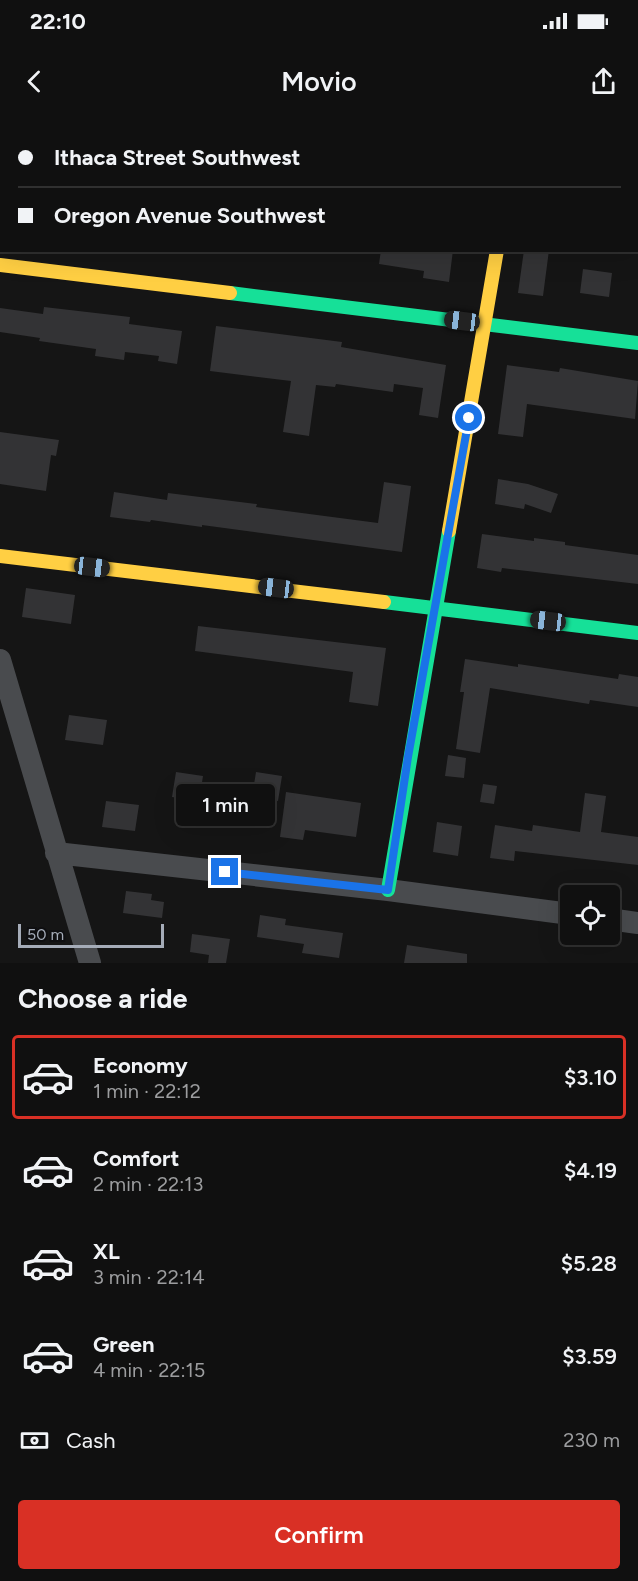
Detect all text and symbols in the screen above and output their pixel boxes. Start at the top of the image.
text: 22:10 [30,8,86,35]
icon: back [18,65,51,98]
text: Movio [281,65,357,98]
icon: share [587,65,620,98]
text: Ithaca Street Southwest [54,144,300,171]
text: Oregon Avenue Southwest [54,202,326,229]
car [443,310,481,332]
route start [455,404,482,431]
car [73,556,111,578]
car [257,577,295,599]
car [529,610,567,632]
callout: 1 min [176,785,274,827]
text: 1 min [202,793,249,817]
route end [211,858,238,885]
map controls [560,885,620,945]
button: locate [560,885,620,945]
scale bar [18,921,164,948]
text: 50 m [27,925,64,944]
text: Choose a ride [18,982,187,1015]
icon: car [21,1050,75,1104]
text: Economy [93,1052,188,1079]
text: $3.10 [564,1064,617,1091]
text: 1 min · 22:12 [93,1079,201,1103]
icon: car [21,1143,75,1197]
text: Comfort [93,1145,179,1172]
text: $4.19 [564,1157,617,1184]
text: 2 min · 22:13 [93,1172,203,1196]
icon: car [21,1236,75,1290]
text: XL [93,1238,120,1265]
text: $5.28 [561,1250,617,1277]
text: 3 min · 22:14 [93,1265,205,1289]
icon: car [21,1329,75,1383]
text: Green [93,1331,155,1358]
text: $3.59 [562,1343,617,1370]
text: 4 min · 22:15 [93,1358,205,1382]
icon: cash [18,1424,51,1457]
text: Cash [66,1427,116,1454]
text: 230 m [563,1428,620,1452]
button: Confirm [18,1500,620,1569]

